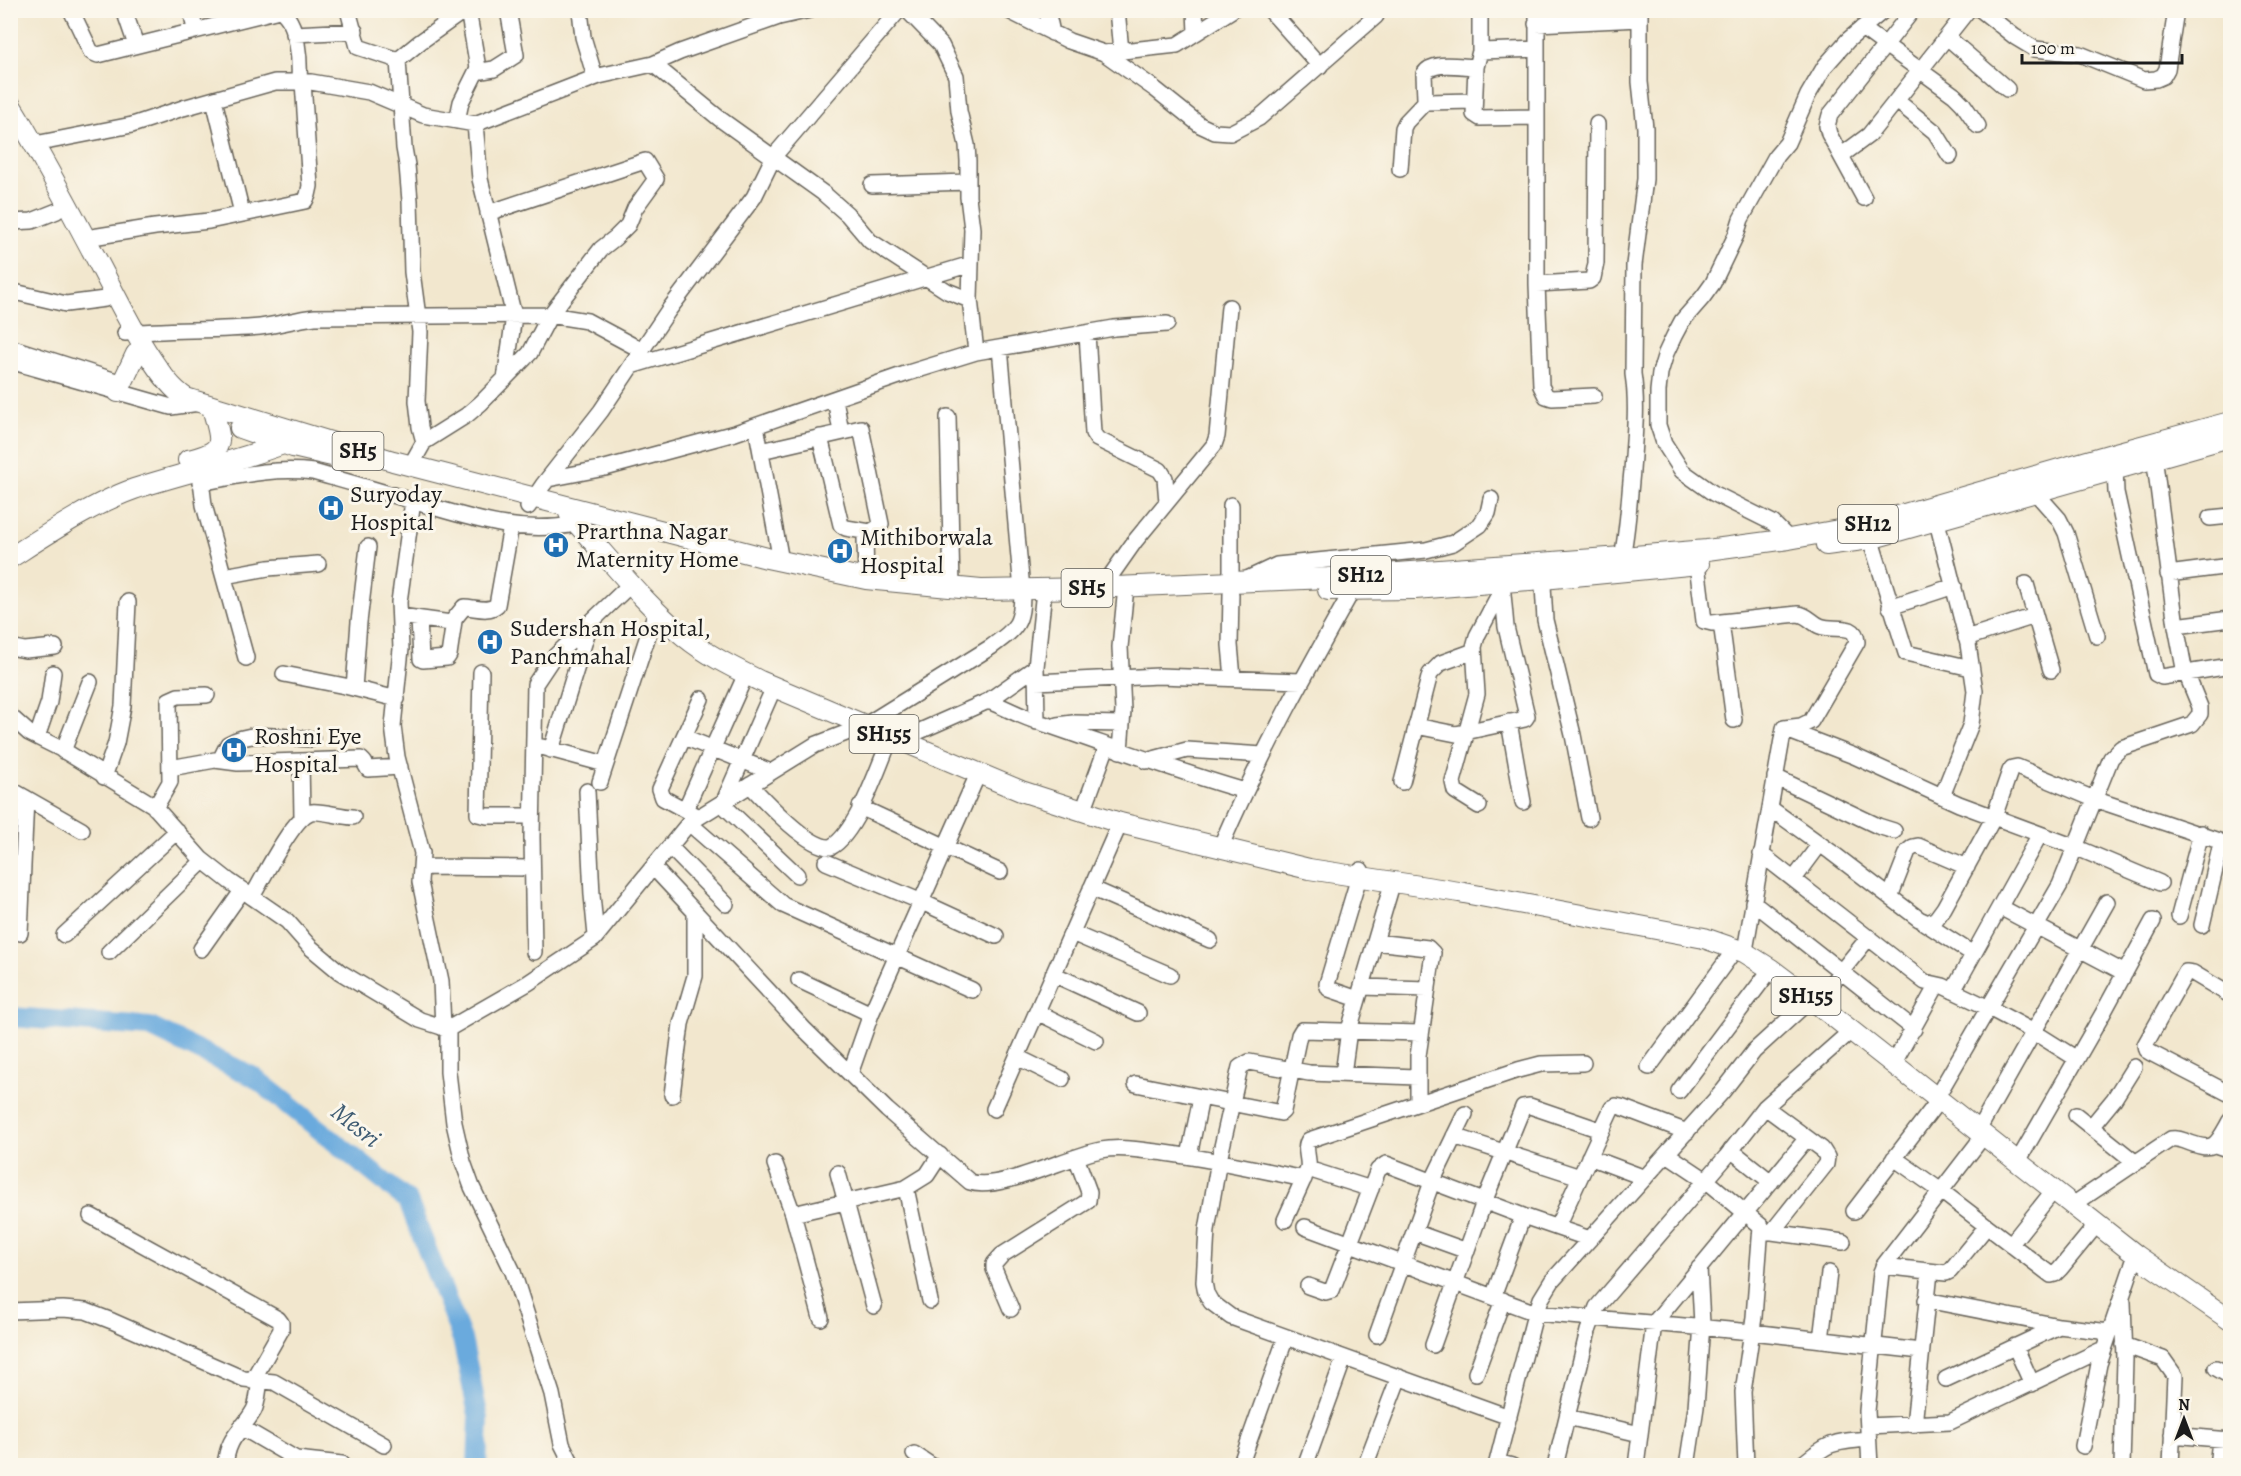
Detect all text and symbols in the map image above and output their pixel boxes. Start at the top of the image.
scale bar [2022,27,2182,65]
text: 100 m [2031,36,2075,60]
road number: SH5 [332,432,384,470]
place label: Suryoday Hospital [350,478,442,538]
hospital icon: Suryoday Hospital [316,493,346,523]
road number: SH12 [1838,505,1898,543]
place label: Prarthna Nagar Maternity Home [576,515,739,575]
place label: Mithiborwala Hospital [860,521,994,581]
hospital icon: Prarthna Nagar Maternity Home [541,530,571,560]
hospital icon: Mithiborwala Hospital [825,536,855,566]
road number: SH12 [1331,556,1391,594]
road number: SH5 [1062,569,1112,607]
place label: Sudershan Hospital, Panchmahal [510,612,711,672]
hospital icon: Sudershan Hospital, Panchmahal [475,627,505,657]
road number: SH155 [850,715,918,753]
place label: Roshni Eye Hospital [254,720,362,780]
hospital icon: Roshni Eye Hospital [219,735,249,765]
road number: SH155 [1772,977,1840,1015]
water label: Mesri [324,1094,388,1156]
north arrow [2154,1389,2214,1449]
text: N [2178,1394,2190,1416]

